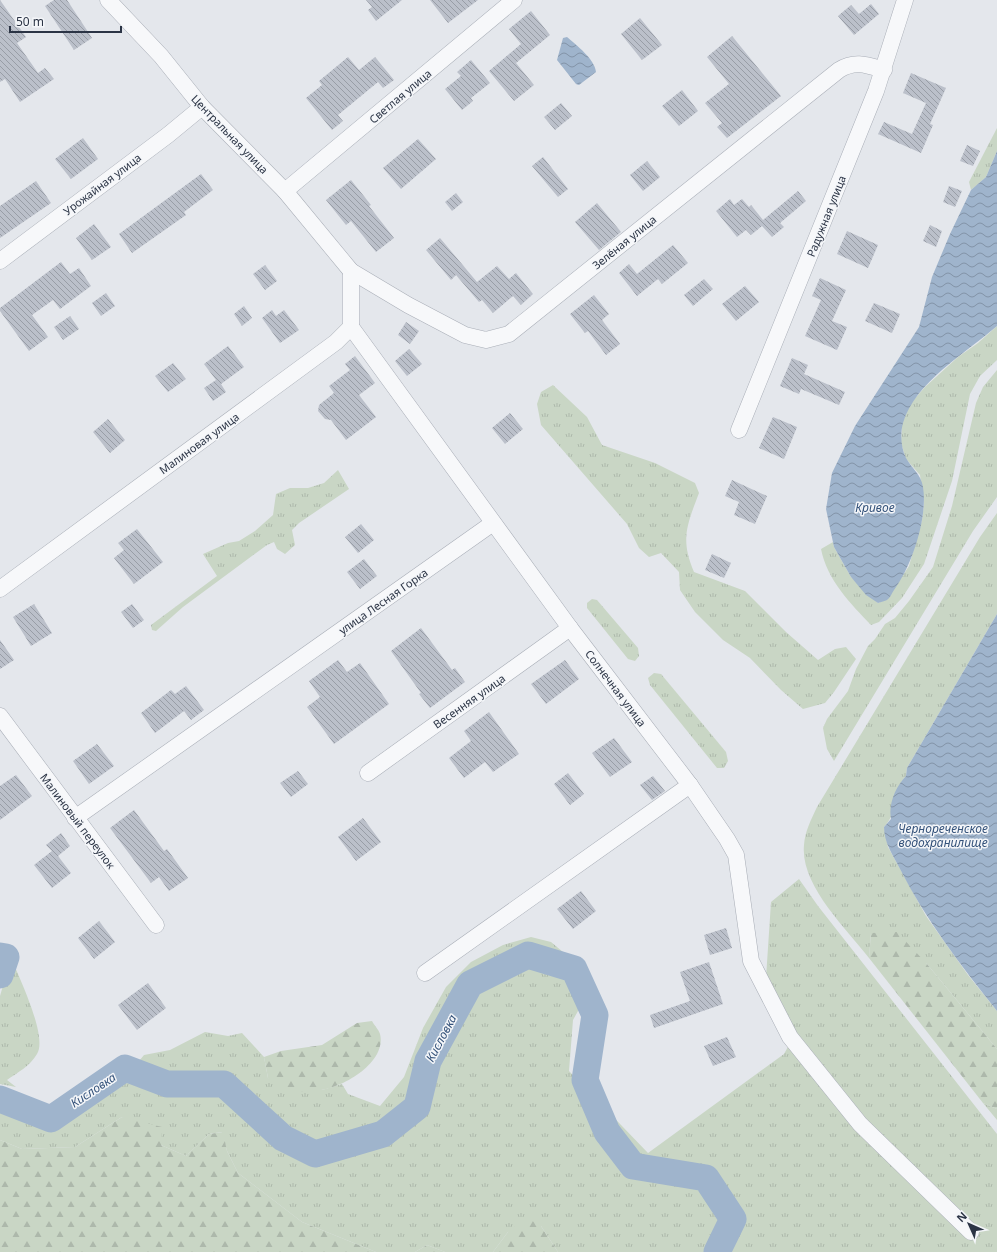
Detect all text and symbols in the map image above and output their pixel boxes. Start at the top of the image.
scale bar [10,8,121,34]
text: 50 m [16,13,44,30]
street label: Светлая улица [366,66,434,126]
street label: Центральная улица [188,91,272,177]
street label: Урожайная улица [60,150,144,218]
street label: Радужная улица [803,173,849,259]
street label: Зелёная улица [589,212,659,272]
street label: Малиновая улица [156,409,242,477]
water label: Кривое [855,499,895,516]
street label: улица Лесная Горка [336,565,430,637]
street label: Солнечная улица [582,647,650,729]
street label: Весенняя улица [430,671,508,731]
street label: Малиновый переулок [37,770,119,872]
water label: Чернореченское водохранилище [898,820,988,851]
water label: Кисловка [421,1011,461,1065]
water label: Кисловка [67,1068,119,1111]
north arrow [949,1204,989,1244]
text: N [953,1208,970,1225]

